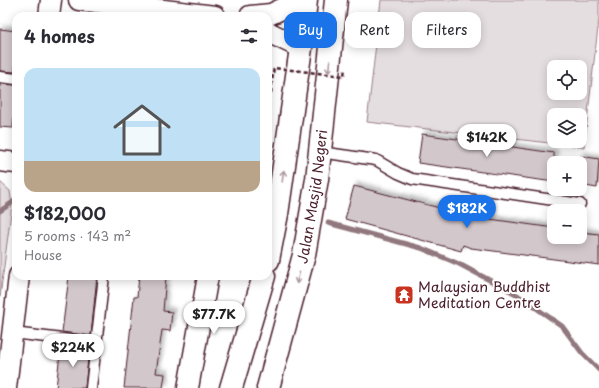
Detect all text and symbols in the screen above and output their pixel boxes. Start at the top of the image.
chip: Buy [284,12,337,48]
chip: Rent [345,12,404,48]
chip: Filters [412,12,481,48]
text: 4 homes [24,23,95,49]
icon: filters [238,25,260,47]
one-way arrow [325,60,333,73]
map controls [547,60,587,244]
button: locate [547,60,587,100]
icon: home [106,94,178,166]
button: layers [547,108,587,148]
pin: $142K [459,124,515,158]
text: $142K [466,127,508,146]
street label: Jalan Masjid Negeri [291,128,332,266]
button: + [547,156,587,196]
one-way arrow [279,170,287,183]
pin: $182K [439,195,495,229]
text: $182K [447,198,487,217]
text: $182,000 [24,200,106,226]
button: − [547,204,587,244]
text: 5 rooms · 143 m² [24,226,131,245]
text: House [24,245,62,264]
one-way arrow [294,271,301,284]
place label: Malaysian Buddhist Meditation Centre [418,276,551,313]
temple icon: Malaysian Buddhist Meditation Centre [393,284,415,306]
pin: $77.7K [181,301,247,335]
text: $77.7K [192,304,236,323]
pin: $224K [45,334,101,368]
text: $224K [51,337,95,356]

